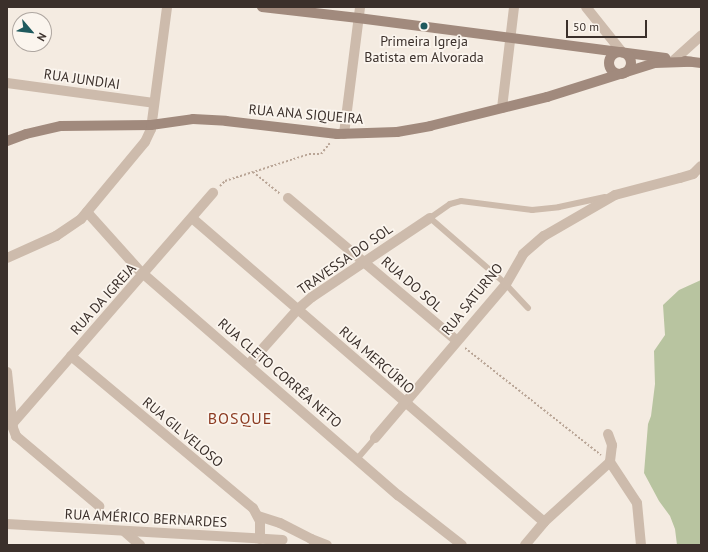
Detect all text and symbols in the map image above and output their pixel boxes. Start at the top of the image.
north arrow [12,12,52,52]
scale bar [568,12,649,38]
text: 50 m [573,19,599,34]
marker: Primeira Igreja Batista em Alvorada [419,21,429,31]
text: N [34,31,50,44]
place label: Primeira Igreja Batista em Alvorada [364,33,484,66]
street label: RUA JUNDIAI [42,65,122,93]
street label: RUA ANA SIQUEIRA [247,101,365,127]
street label: TRAVESSA DO SOL [294,220,396,298]
street label: RUA DO SOL [378,253,446,315]
street label: RUA SATURNO [438,259,506,339]
street label: RUA DA IGREJA [66,260,140,338]
street label: RUA CLETO CORRÊA NETO [214,314,346,432]
street label: RUA MERCÚRIO [336,323,418,397]
street label: RUA GIL VELOSO [139,393,227,471]
district label: BOSQUE [208,408,272,428]
street label: RUA AMÉRICO BERNARDES [64,505,228,531]

